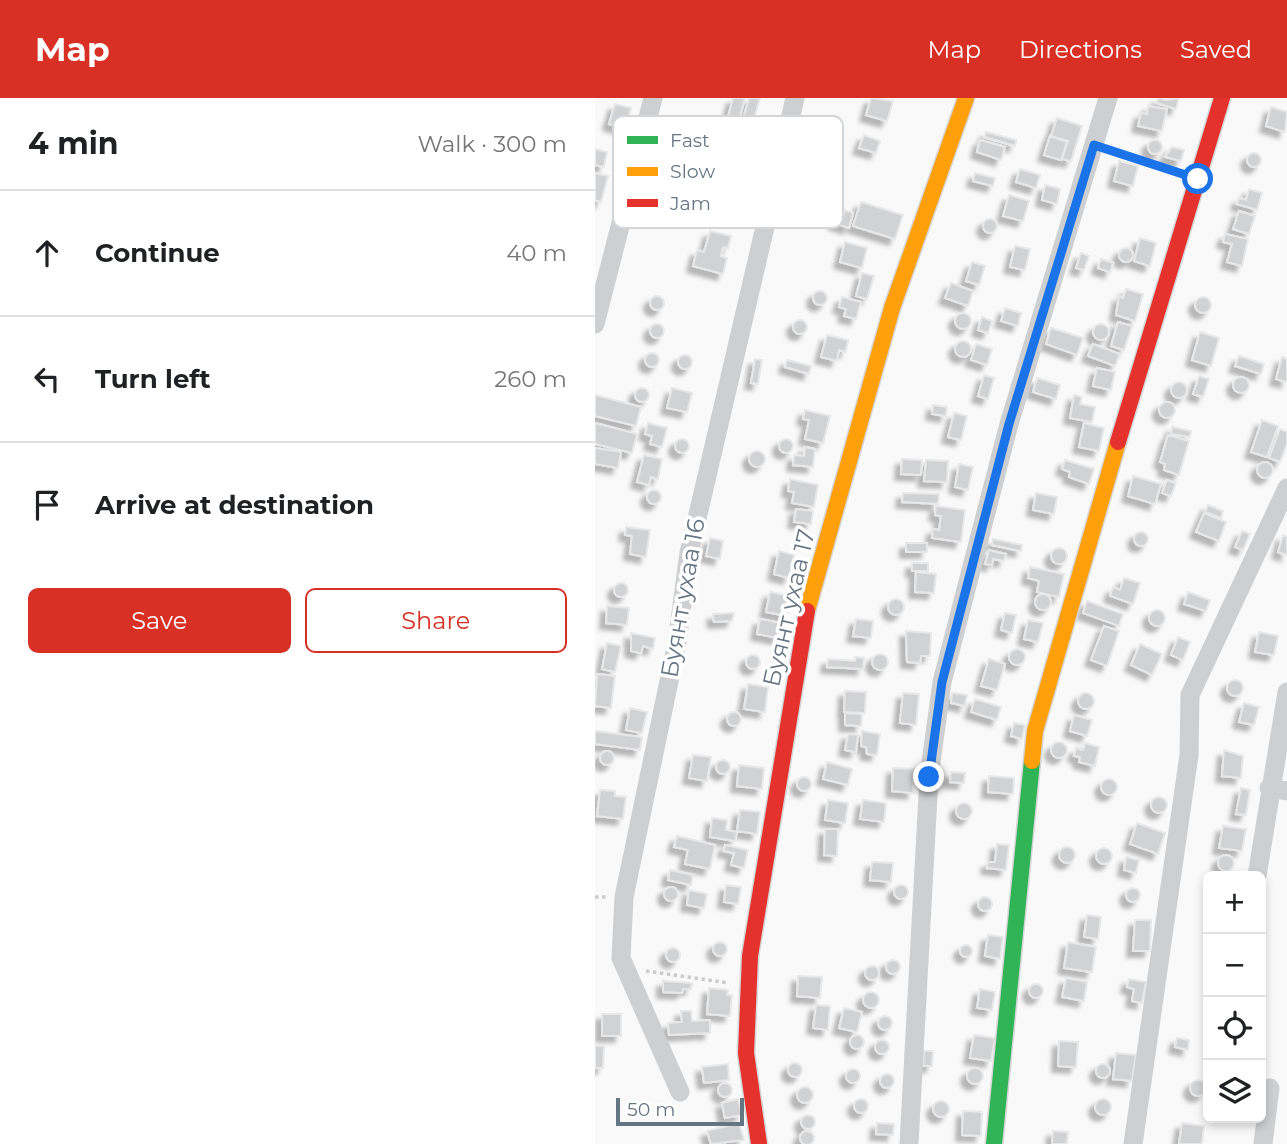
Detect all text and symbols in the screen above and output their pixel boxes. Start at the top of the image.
text: Map [35,29,110,69]
text: Map [928,35,981,64]
text: Directions [1019,35,1142,64]
text: Saved [1180,35,1252,64]
legend [613,116,843,228]
text: 4 min [28,125,118,162]
text: Fast [670,129,710,152]
text: Walk · 300 m [417,130,567,158]
text: Slow [670,160,715,183]
route start [1182,163,1213,194]
text: Jam [669,192,711,215]
icon: ahead [28,234,66,272]
text: Continue [95,237,220,269]
text: 40 m [506,239,567,267]
icon: left [28,360,66,398]
text: Turn left [95,363,211,395]
text: 260 m [494,365,567,393]
icon: arrive [28,486,66,524]
text: Arrive at destination [95,489,374,521]
street label: Буянт ухаа 16 [654,516,711,680]
street label: Буянт ухаа 17 [756,526,821,689]
button: Save [28,588,291,653]
button: Share [305,588,567,653]
route end [913,761,944,792]
map controls [1203,871,1266,1123]
button: + [1203,871,1266,934]
button: − [1203,934,1266,997]
button: locate [1203,997,1266,1060]
button: layers [1203,1060,1266,1123]
scale bar [616,1095,744,1127]
text: 50 m [627,1098,675,1121]

